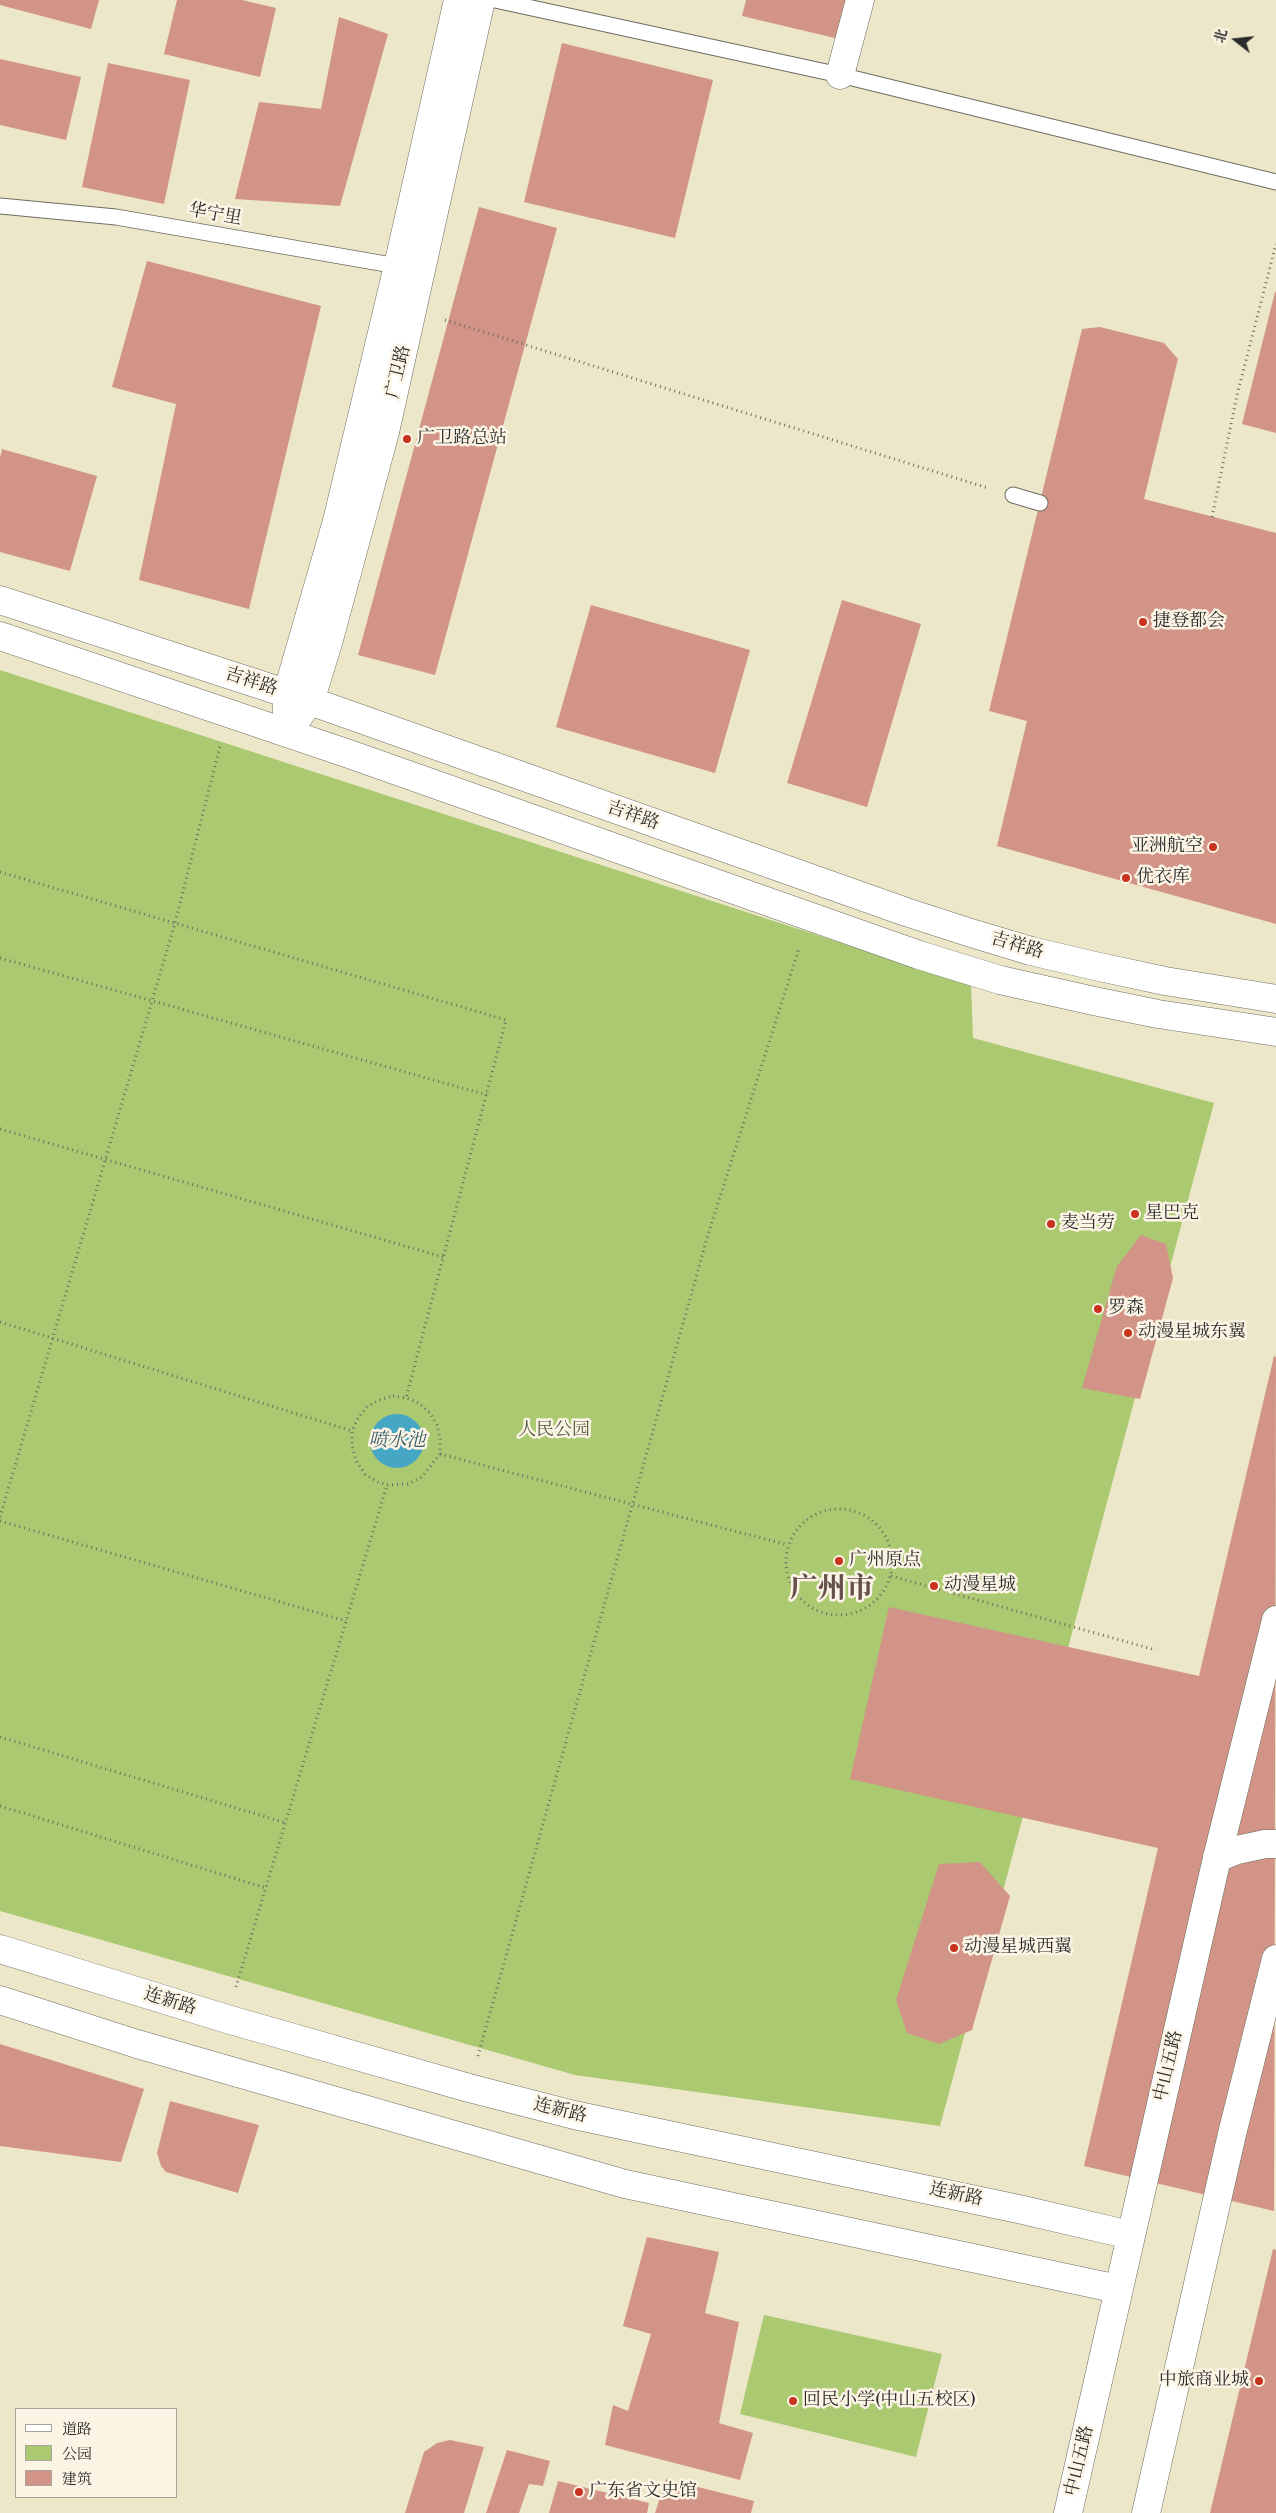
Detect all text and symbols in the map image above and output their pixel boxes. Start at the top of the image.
north arrow [1211,15,1261,65]
text: 北 [1211,27,1232,45]
street label: 华宁里 [187,200,243,230]
street label: 广卫路 [382,343,416,401]
place label: 广卫路总站 [417,428,507,450]
marker: 广卫路总站 [401,433,413,445]
place label: 捷登都会 [1153,611,1225,633]
marker: 捷登都会 [1137,616,1149,628]
street label: 吉祥路 [222,663,280,701]
street label: 吉祥路 [604,797,662,835]
place label: 亚洲航空 [1131,836,1203,858]
marker: 亚洲航空 [1207,841,1219,853]
place label: 优衣库 [1136,867,1190,889]
marker: 优衣库 [1120,872,1132,884]
street label: 吉祥路 [988,928,1046,964]
place label: 星巴克 [1145,1203,1199,1225]
marker: 星巴克 [1129,1208,1141,1220]
place label: 麦当劳 [1061,1213,1115,1235]
marker: 麦当劳 [1045,1218,1057,1230]
place label: 罗森 [1108,1298,1144,1320]
marker: 罗森 [1092,1303,1104,1315]
place label: 动漫星城东翼 [1138,1322,1246,1344]
marker: 动漫星城东翼 [1122,1327,1134,1339]
park label: 人民公园 [518,1420,590,1442]
water label: 喷水池 [369,1430,425,1452]
place label: 广州原点 [849,1550,921,1572]
marker: 广州原点 [833,1555,845,1567]
district label: 广州市 [790,1573,874,1607]
place label: 动漫星城 [944,1575,1016,1597]
marker: 动漫星城 [928,1580,940,1592]
place label: 动漫星城西翼 [964,1937,1072,1959]
marker: 动漫星城西翼 [948,1942,960,1954]
street label: 连新路 [141,1984,199,2020]
street label: 中山五路 [1150,2028,1188,2104]
street label: 连新路 [531,2094,589,2128]
street label: 连新路 [927,2179,985,2211]
place label: 中旅商业城 [1159,2370,1249,2392]
marker: 中旅商业城 [1253,2375,1265,2387]
place label: 回民小学(中山五校区) [803,2390,976,2412]
marker: 回民小学(中山五校区) [787,2395,799,2407]
legend [15,2408,178,2498]
text: 道路 [62,2420,92,2439]
street label: 中山五路 [1061,2423,1099,2499]
text: 公园 [62,2445,92,2464]
text: 建筑 [62,2470,92,2489]
place label: 广东省文史馆 [589,2481,697,2503]
marker: 广东省文史馆 [573,2486,585,2498]

